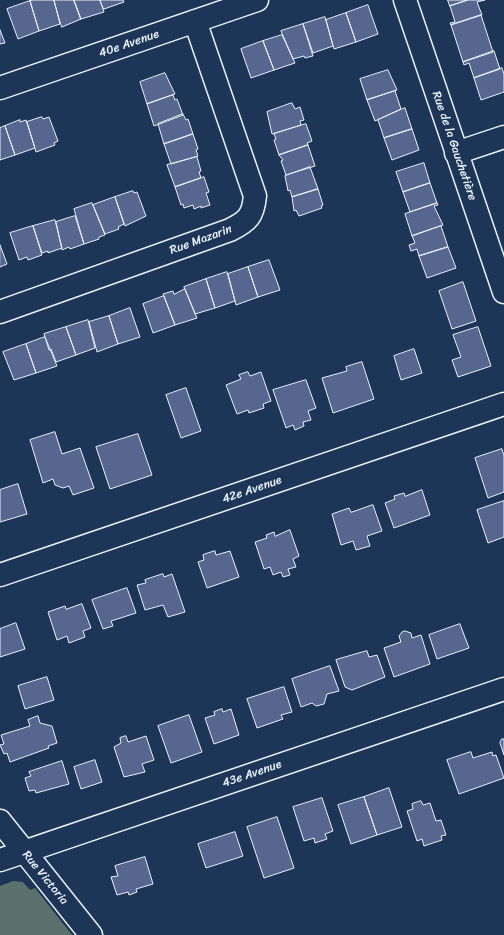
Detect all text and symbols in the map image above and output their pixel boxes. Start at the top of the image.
street label: 40e Avenue [97,27,161,61]
street label: Rue de la Gauchetière [429,89,479,203]
street label: Rue Mazarin [168,222,234,258]
street label: 42e Avenue [220,473,284,507]
street label: 43e Avenue [220,757,284,791]
street label: Rue Victoria [19,848,71,908]

